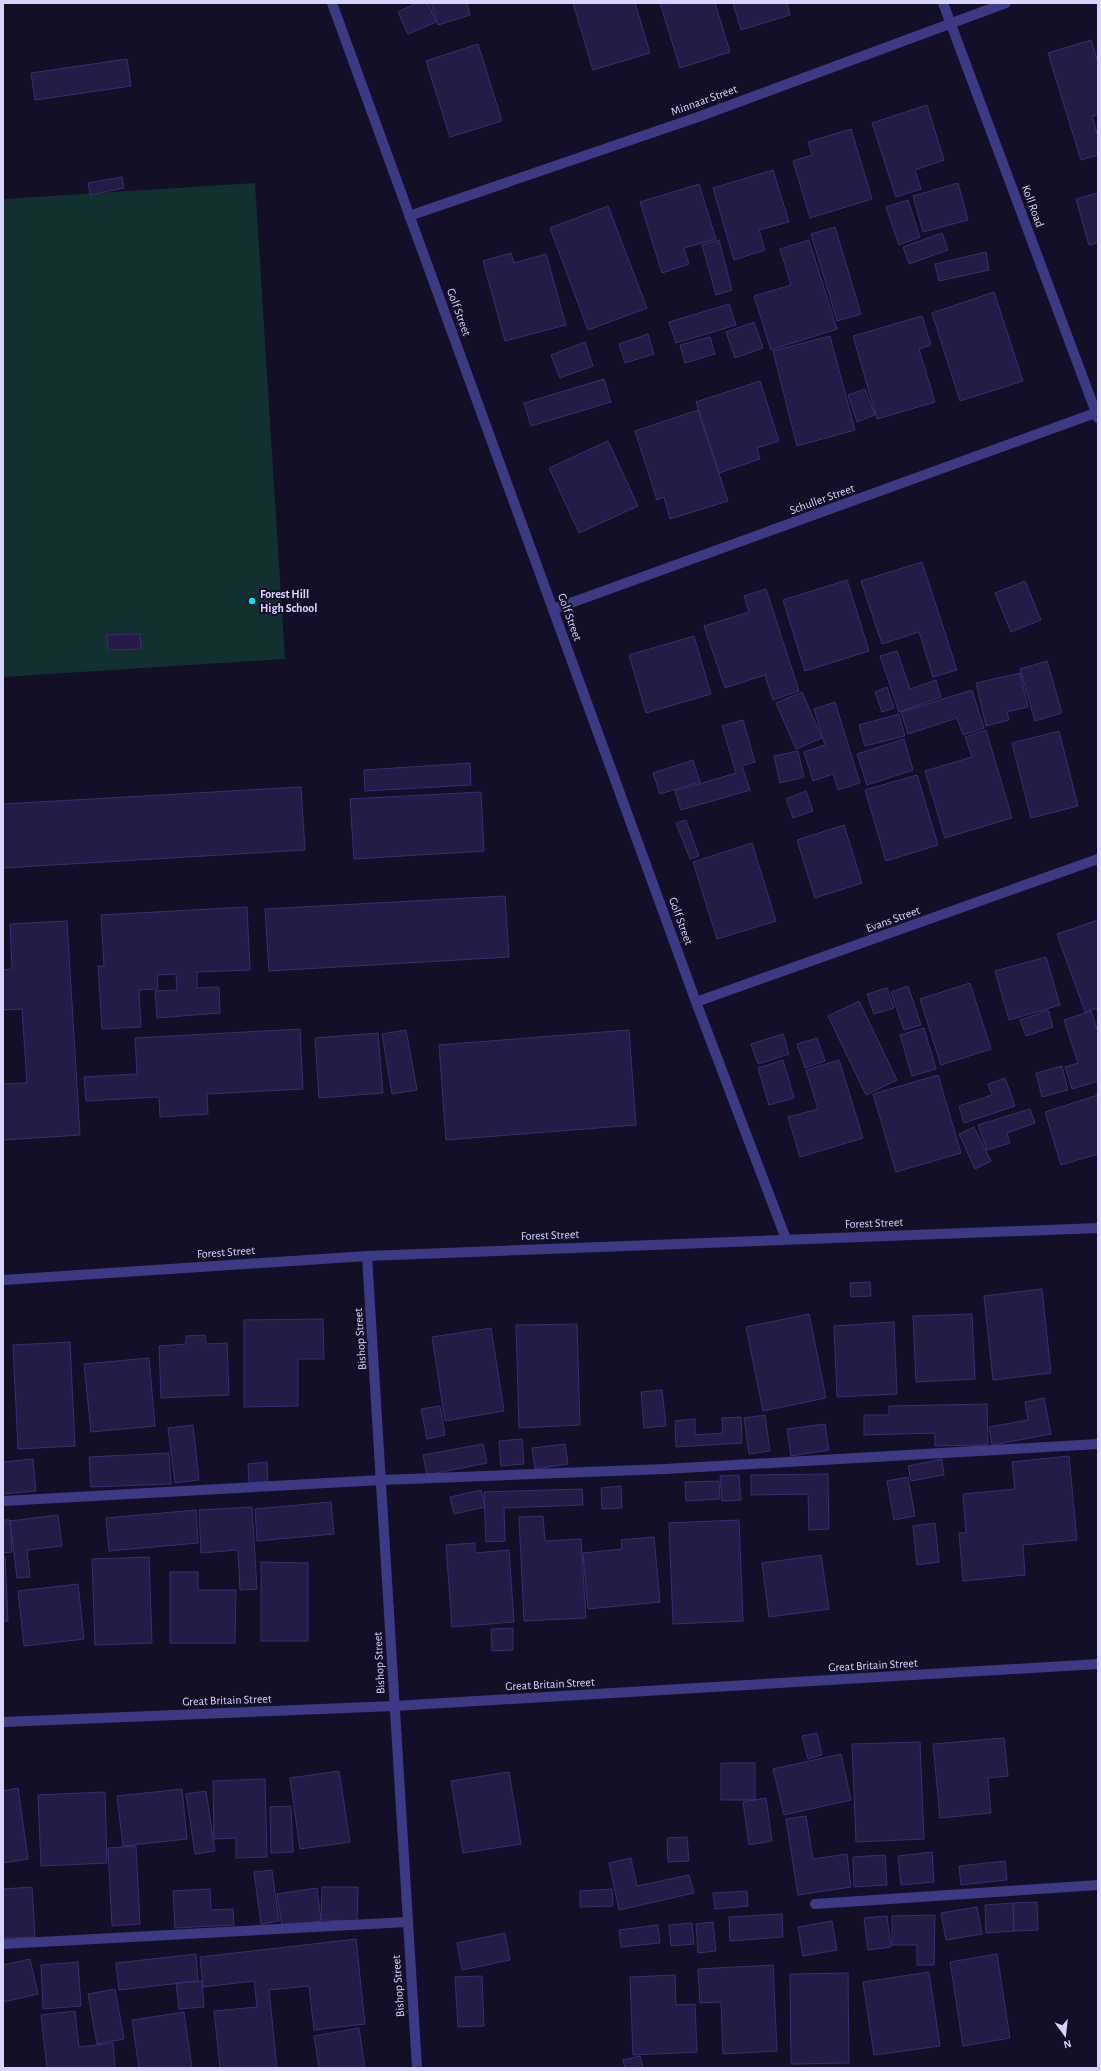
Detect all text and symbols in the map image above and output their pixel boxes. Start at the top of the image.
street label: Minnaar Street [669,82,739,118]
street label: Koll Road [1020,183,1046,229]
street label: Golf Street [445,287,473,338]
street label: Schuller Street [788,482,856,516]
place label: Forest Hill High School [260,588,317,614]
street label: Golf Street [556,592,584,643]
marker: Forest Hill High School [247,596,257,606]
street label: Golf Street [667,896,695,947]
street label: Evans Street [864,904,922,934]
street label: Forest Street [845,1216,904,1230]
street label: Forest Street [521,1228,580,1242]
street label: Forest Street [196,1244,256,1260]
street label: Bishop Street [352,1307,368,1370]
street label: Bishop Street [371,1631,387,1694]
street label: Great Britain Street [828,1657,918,1673]
street label: Great Britain Street [505,1676,595,1692]
street label: Great Britain Street [182,1692,272,1708]
street label: Bishop Street [390,1954,406,2017]
north arrow [1045,2015,1085,2055]
text: N [1062,2038,1073,2050]

